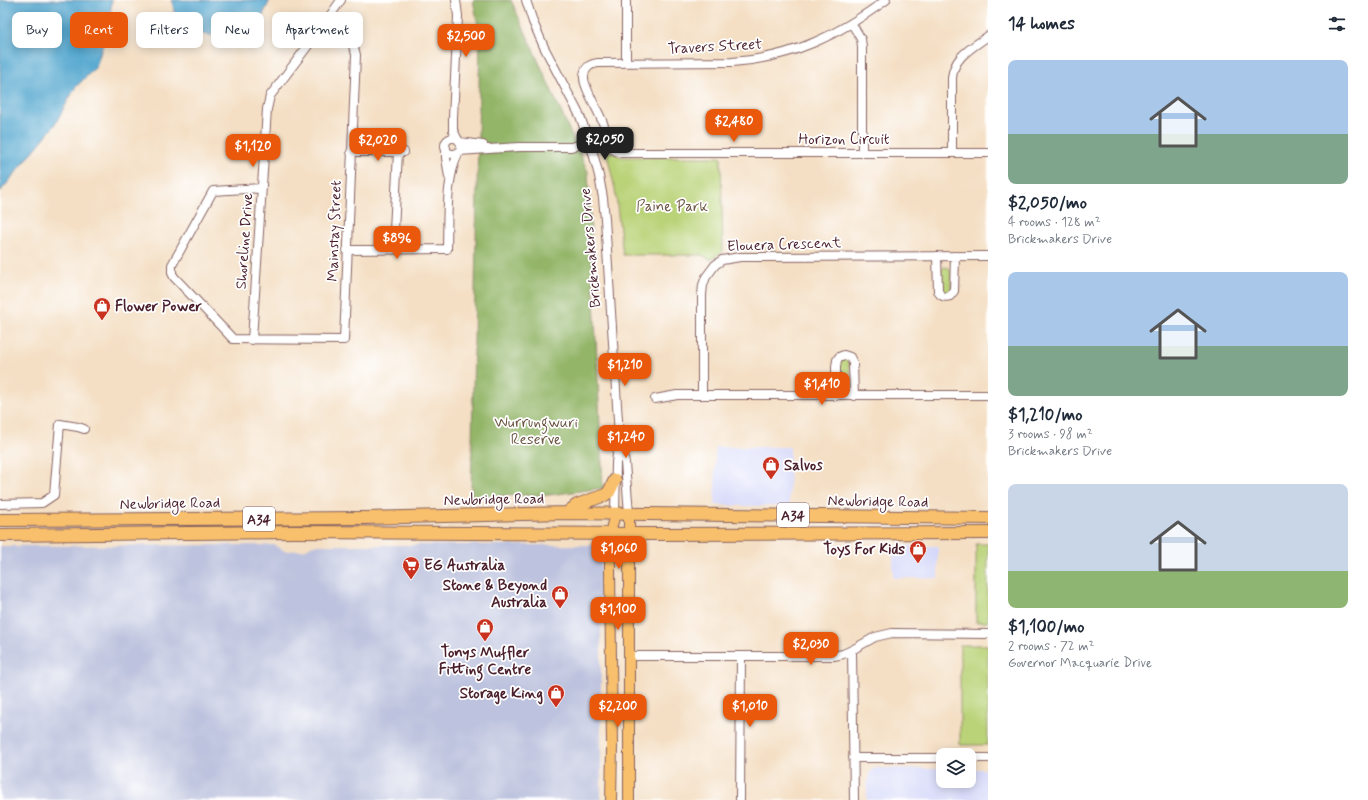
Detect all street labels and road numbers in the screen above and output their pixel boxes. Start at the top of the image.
street label: Travers Street [667,35,763,59]
street label: Horizon Circuit [799,130,890,150]
street label: Mainstay Street [323,180,347,282]
street label: Brickmakers Drive [576,187,606,309]
street label: Shoreline Drive [232,192,258,290]
street label: Elouera Crescent [727,233,842,257]
street label: Newbridge Road [444,489,545,512]
street label: Newbridge Road [827,491,928,514]
street label: Newbridge Road [120,493,221,516]
road number: A34 [777,503,809,527]
road number: A34 [243,507,275,531]

